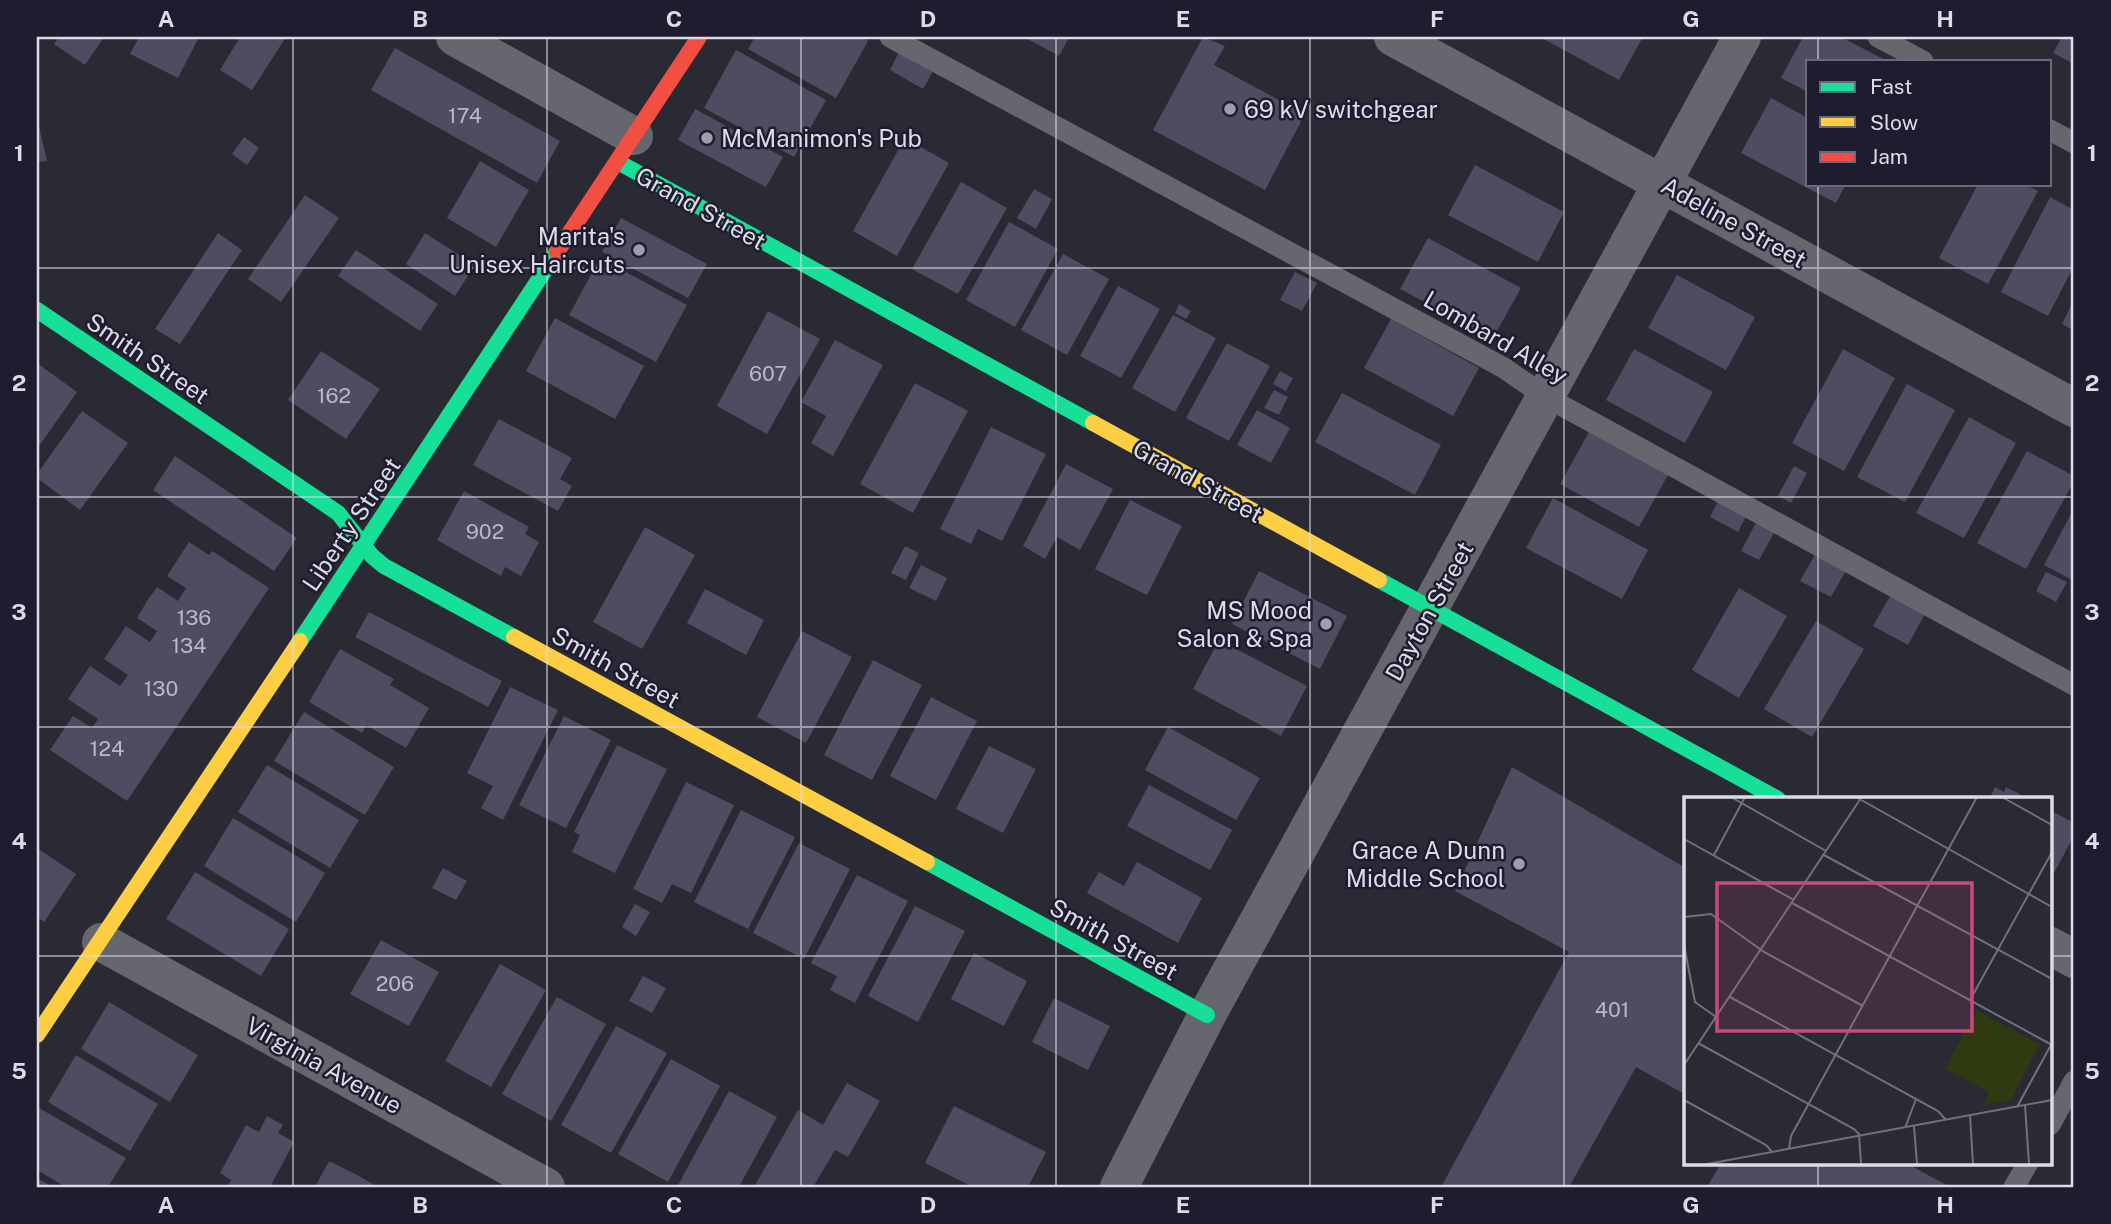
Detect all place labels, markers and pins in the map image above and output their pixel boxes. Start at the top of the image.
place label: 69 kV switchgear [1244,95,1438,123]
marker: 69 kV switchgear [1222,101,1238,117]
place label: McManimon's Pub [721,124,922,152]
marker: McManimon's Pub [699,130,715,146]
place label: Marita's Unisex Haircuts [449,222,625,278]
marker: Marita's Unisex Haircuts [631,242,647,258]
place label: MS Mood Salon & Spa [1176,596,1312,652]
marker: MS Mood Salon & Spa [1318,616,1334,632]
place label: Grace A Dunn Middle School [1346,836,1505,892]
marker: Grace A Dunn Middle School [1511,856,1527,872]

